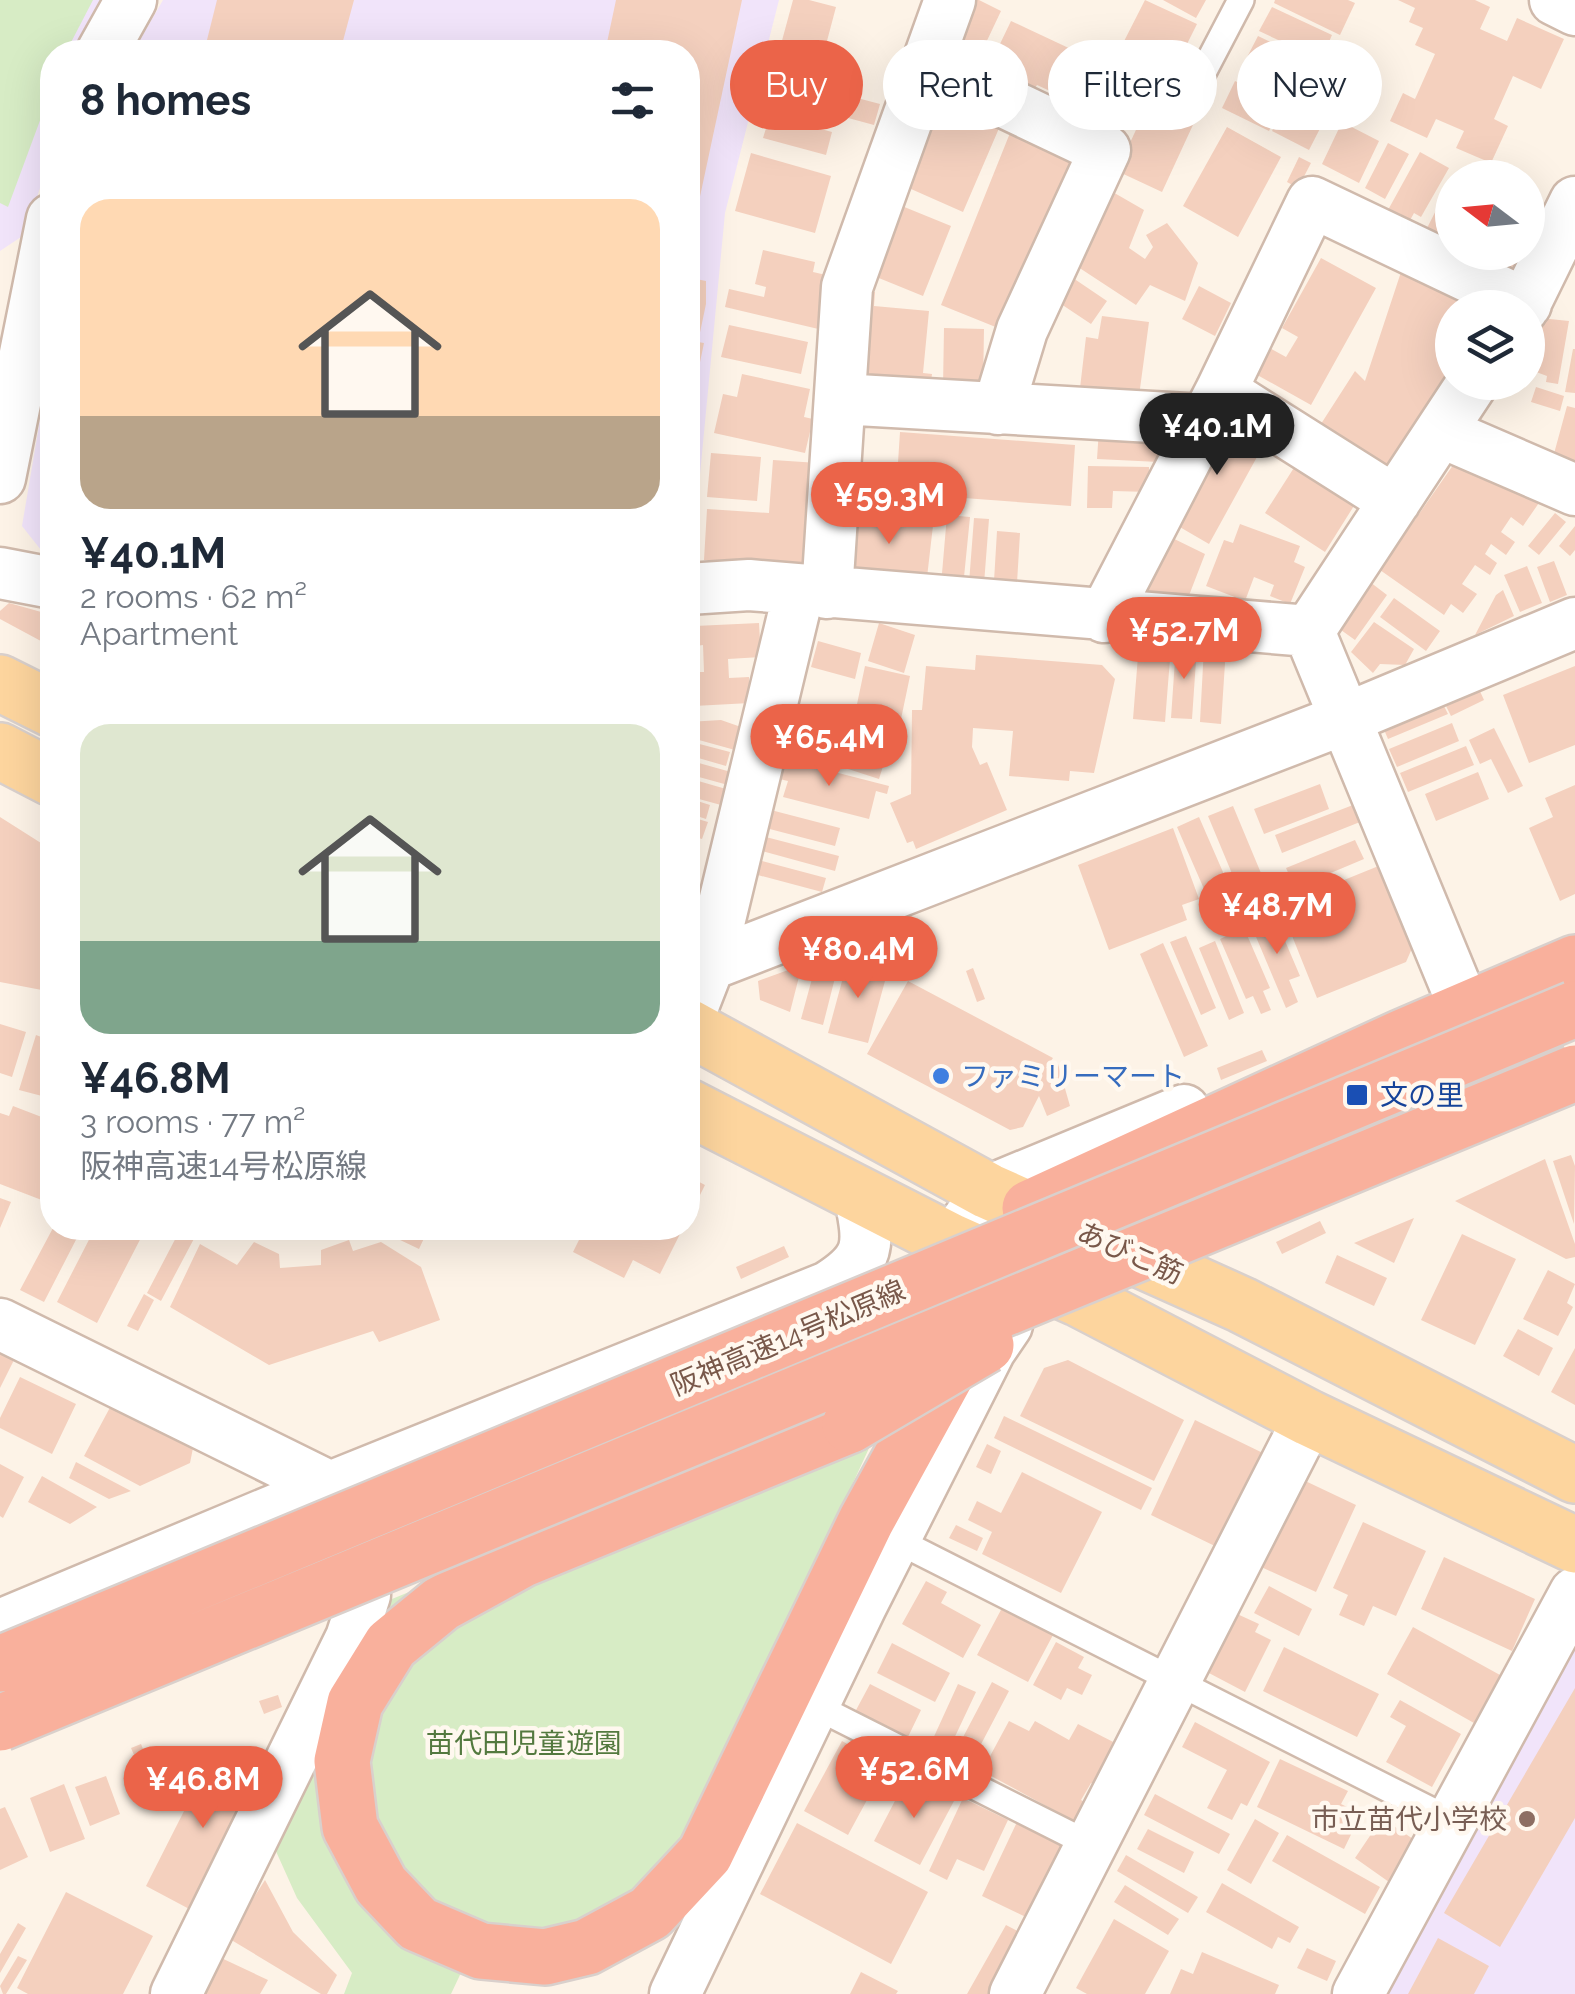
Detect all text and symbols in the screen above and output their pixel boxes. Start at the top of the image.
chip: Buy [730,40,863,130]
chip: Rent [883,40,1028,130]
chip: Filters [1048,40,1217,130]
chip: New [1237,40,1382,130]
icon: filters [605,73,660,128]
text: 8 homes [80,76,251,125]
north arrow [1435,160,1545,270]
map controls [1435,160,1545,400]
icon: home [280,264,460,444]
button: layers [1435,290,1545,400]
pin: ¥40.1M [1136,393,1298,478]
text: ¥40.1M [1161,407,1273,444]
pin: ¥59.3M [808,462,970,547]
text: ¥59.3M [833,476,945,513]
text: ¥40.1M [80,529,226,578]
text: 2 rooms · 62 m² [80,578,307,615]
pin: ¥52.7M [1103,597,1265,682]
text: ¥52.7M [1129,611,1239,648]
text: Apartment [80,615,238,652]
pin: ¥65.4M [748,704,910,789]
text: ¥65.4M [772,718,886,755]
icon: home [280,789,460,969]
pin: ¥48.7M [1196,872,1358,957]
text: ¥48.7M [1221,886,1333,923]
pin: ¥80.4M [777,916,939,1001]
text: ¥80.4M [801,930,915,967]
text: ¥46.8M [80,1054,231,1103]
place label: ファミリーマート [961,1060,1185,1093]
marker: ファミリーマート [930,1065,952,1087]
place label: 文の里 [1380,1079,1464,1112]
marker: 文の里 [1344,1082,1370,1108]
text: 3 rooms · 77 m² [80,1103,306,1140]
text: 阪神高速14号松原線 [80,1147,367,1184]
street label: あびこ筋 [1072,1215,1188,1291]
street label: 阪神高速14号松原線 [666,1274,910,1402]
park label: 苗代田児童遊園 [426,1727,622,1760]
pin: ¥52.6M [833,1736,995,1821]
pin: ¥46.8M [122,1746,284,1831]
text: ¥52.6M [858,1750,970,1787]
text: ¥46.8M [146,1760,260,1797]
place label: 市立苗代小学校 [1311,1803,1507,1836]
marker: 市立苗代小学校 [1516,1808,1538,1830]

